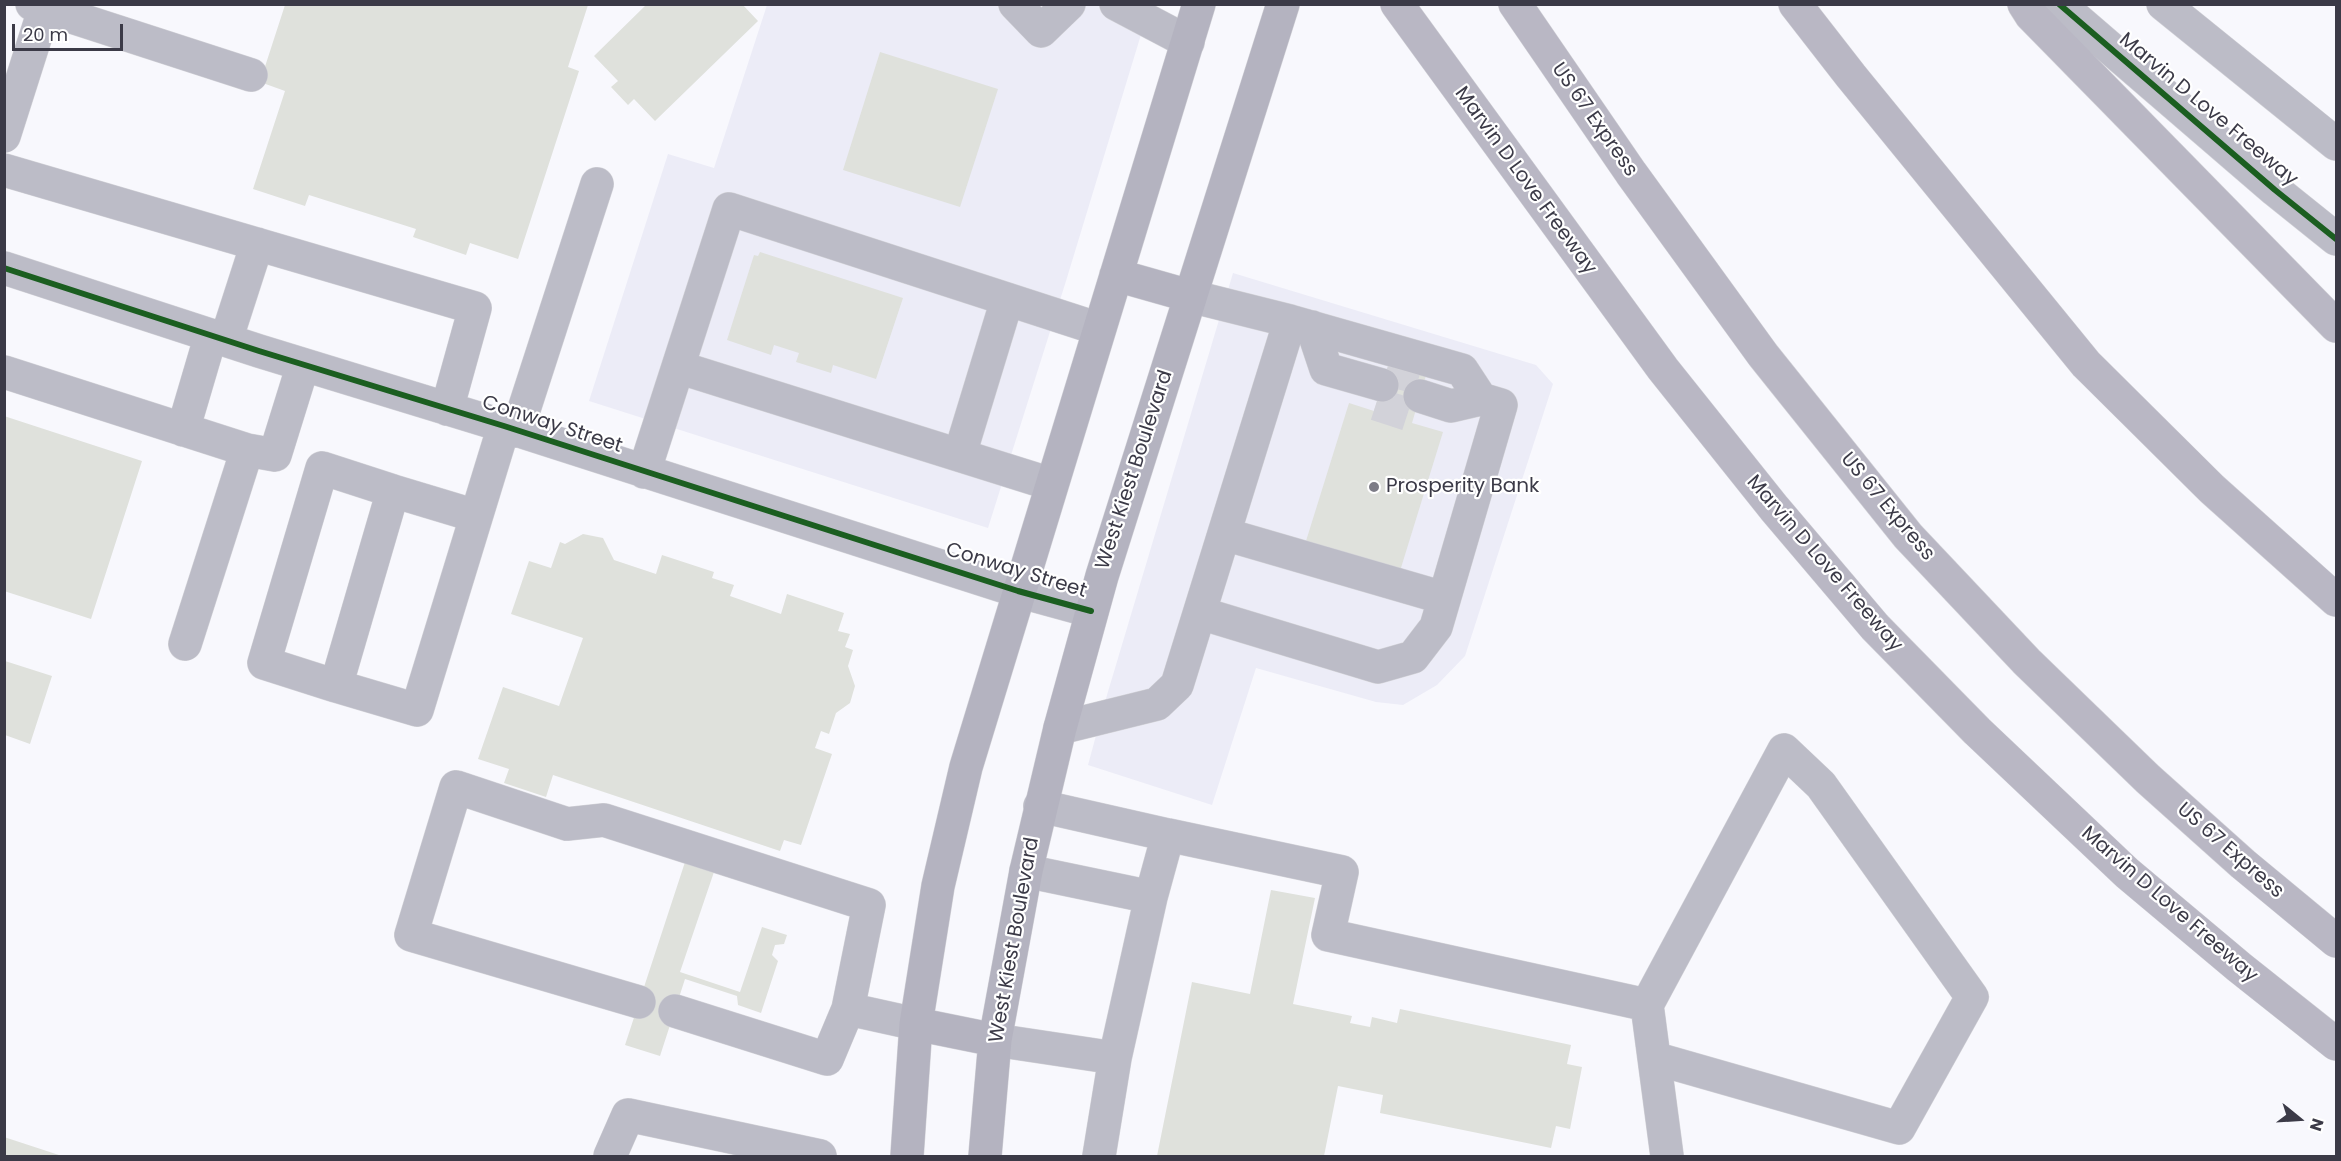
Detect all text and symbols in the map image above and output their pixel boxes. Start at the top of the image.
scale bar [15,12,126,50]
text: 20 m [23,22,68,47]
street label: Marvin D Love Freeway [2114,28,2302,192]
street label: US 67 Express [1546,58,1642,182]
street label: Marvin D Love Freeway [1449,83,1601,279]
street label: West Kiest Boulevard [1091,367,1179,573]
street label: Conway Street [479,391,625,459]
street label: US 67 Express [1835,448,1939,566]
street label: Marvin D Love Freeway [1741,471,1907,657]
place label: Prosperity Bank [1386,475,1539,499]
marker: Prosperity Bank [1367,480,1381,494]
street label: Conway Street [943,538,1089,604]
street label: US 67 Express [2172,798,2288,904]
street label: Marvin D Love Freeway [2076,822,2262,988]
street label: West Kiest Boulevard [985,835,1045,1045]
north arrow [2269,1089,2329,1149]
text: N [2304,1115,2329,1134]

